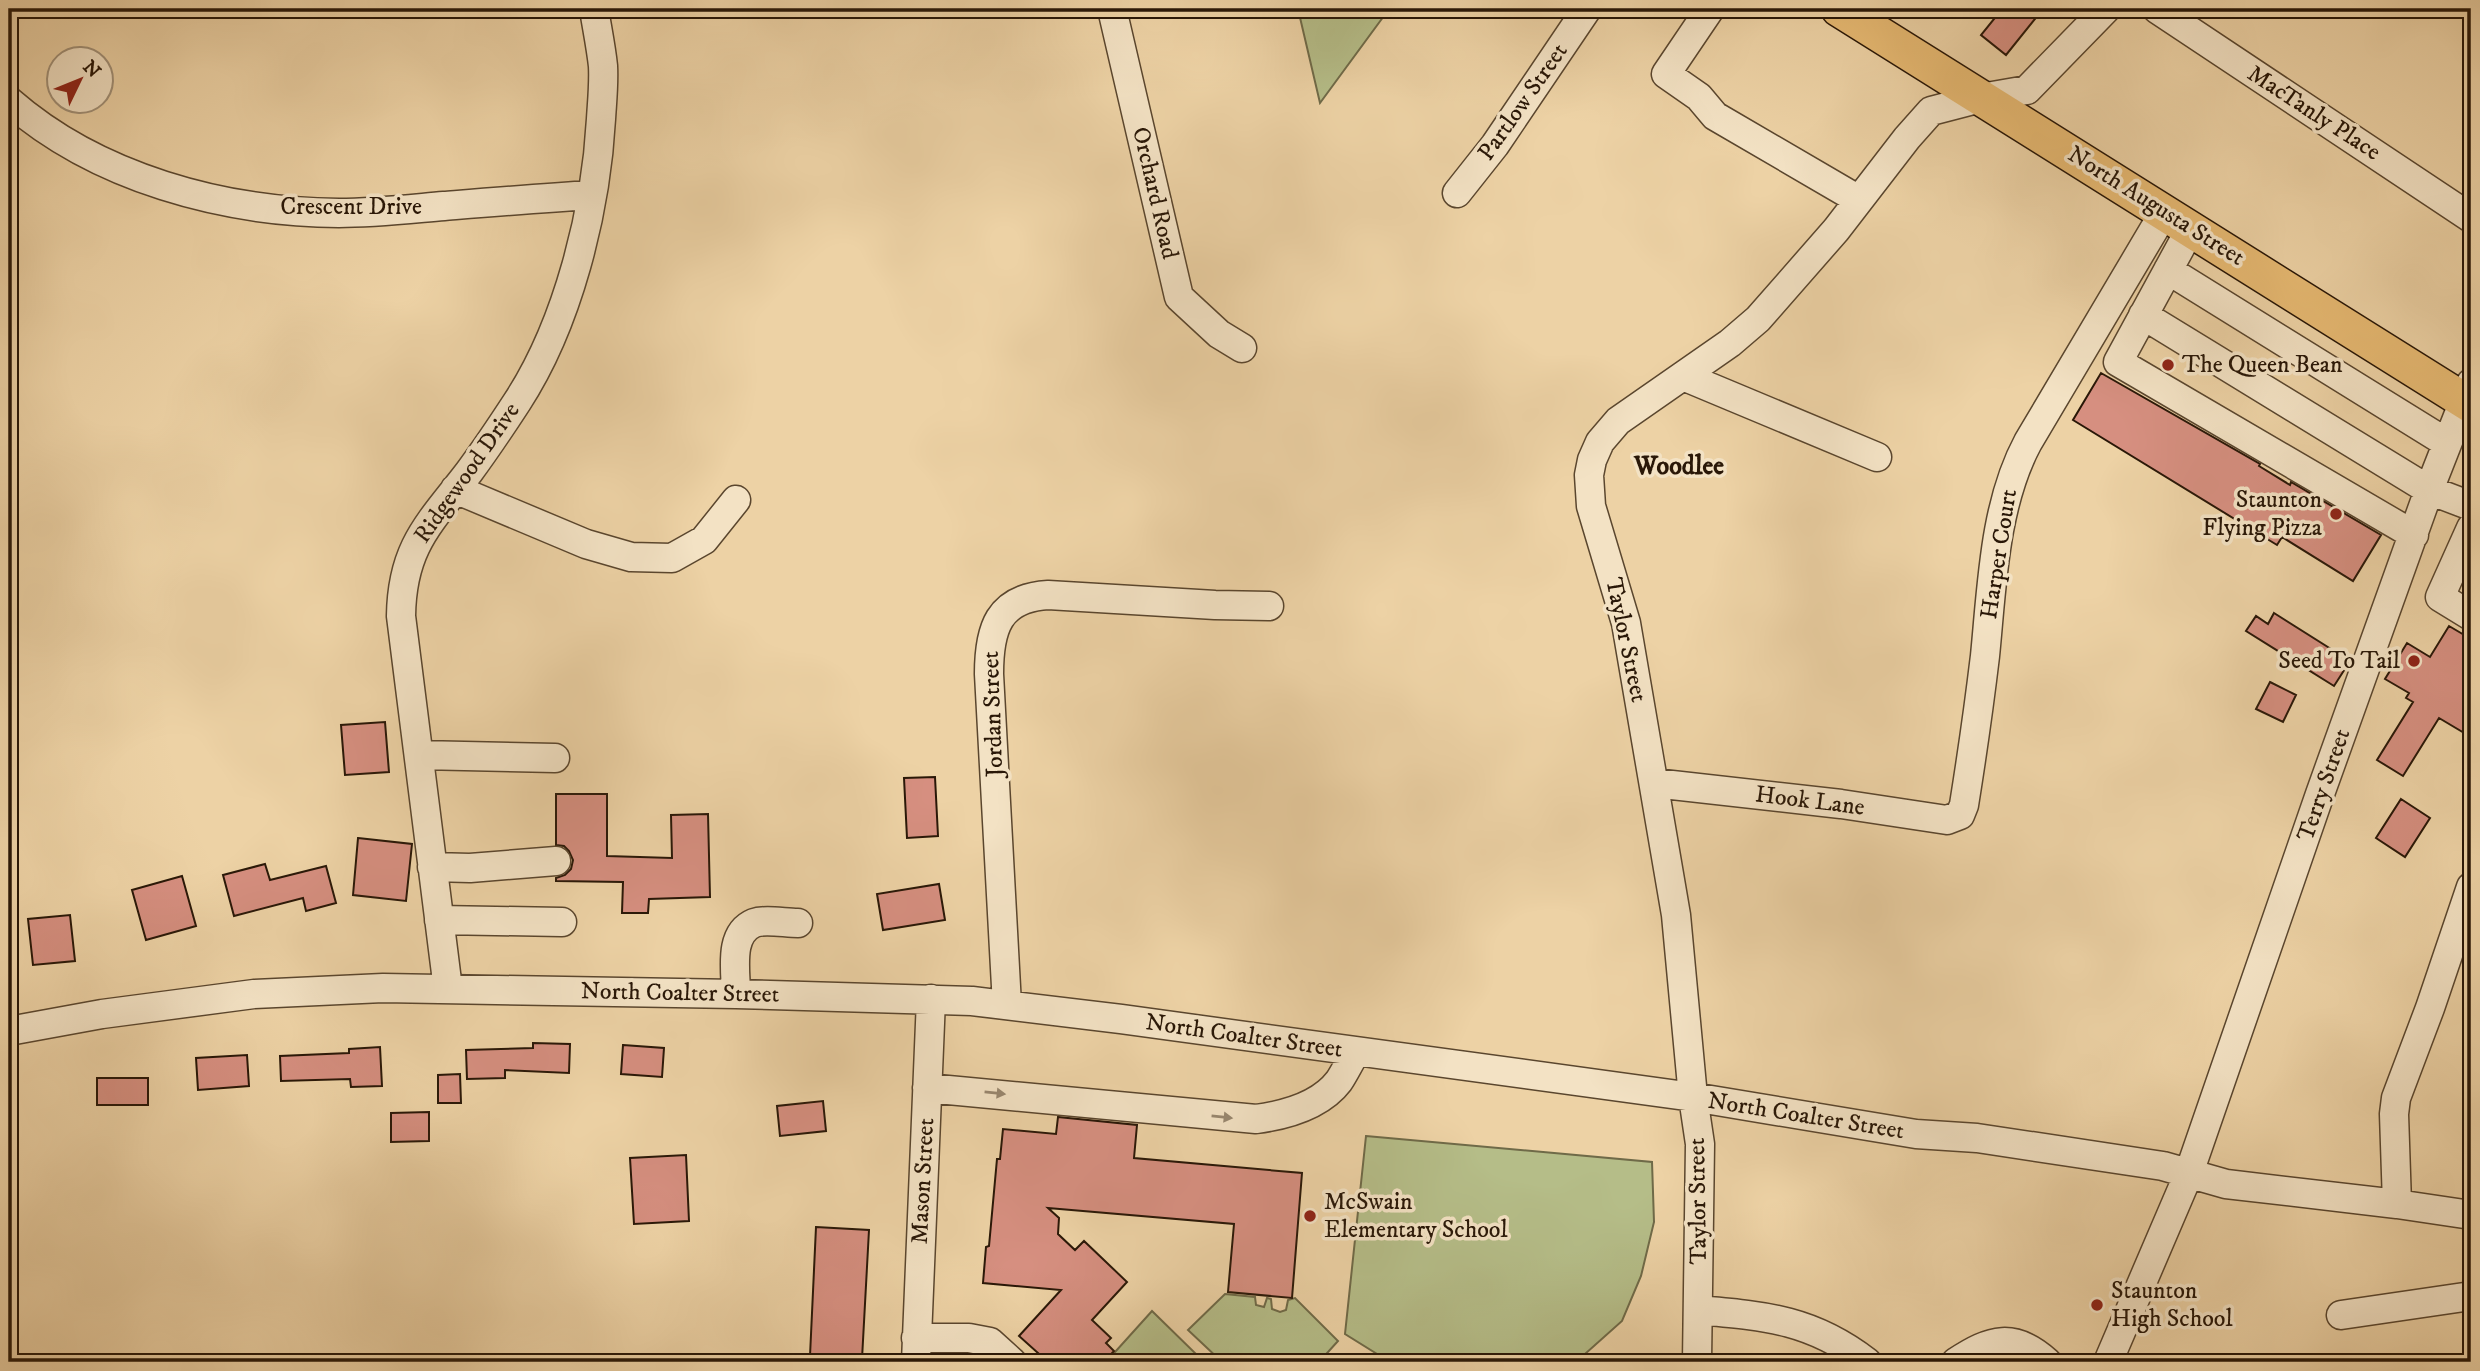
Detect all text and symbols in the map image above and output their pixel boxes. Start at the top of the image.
street label: Partlow Street [1471,37,1575,167]
north arrow [46,46,116,116]
text: N [78,56,105,83]
street label: MacTanly Place [2242,59,2386,167]
street label: Orchard Road [1125,124,1185,262]
street label: North Augusta Street [2062,139,2250,273]
street label: Crescent Drive [280,192,422,222]
place label: The Queen Bean [2182,350,2343,380]
marker: The Queen Bean [2160,357,2176,373]
street label: Ridgewood Drive [407,397,527,549]
district label: Woodlee [1633,450,1724,483]
place label: Staunton Flying Pizza [2202,485,2323,543]
street label: Harper Court [1974,487,2024,621]
marker: Staunton Flying Pizza [2328,506,2344,522]
street label: Taylor Street [1598,575,1654,705]
place label: Seed To Tail [2278,646,2401,676]
street label: Jordan Street [976,650,1010,780]
marker: Seed To Tail [2406,653,2422,669]
street label: Terry Street [2291,725,2357,845]
street label: Hook Lane [1754,779,1866,823]
street label: North Coalter Street [580,976,780,1010]
street label: North Coalter Street [1144,1007,1345,1065]
street label: North Coalter Street [1706,1086,1907,1146]
one-way arrow [985,1088,1007,1099]
one-way arrow [1211,1112,1233,1123]
street label: Mason Street [905,1117,941,1245]
street label: Taylor Street [1682,1137,1714,1265]
place label: McSwain Elementary School [1324,1187,1508,1245]
marker: McSwain Elementary School [1302,1208,1318,1224]
place label: Staunton High School [2111,1276,2233,1334]
marker: Staunton High School [2089,1297,2105,1313]

